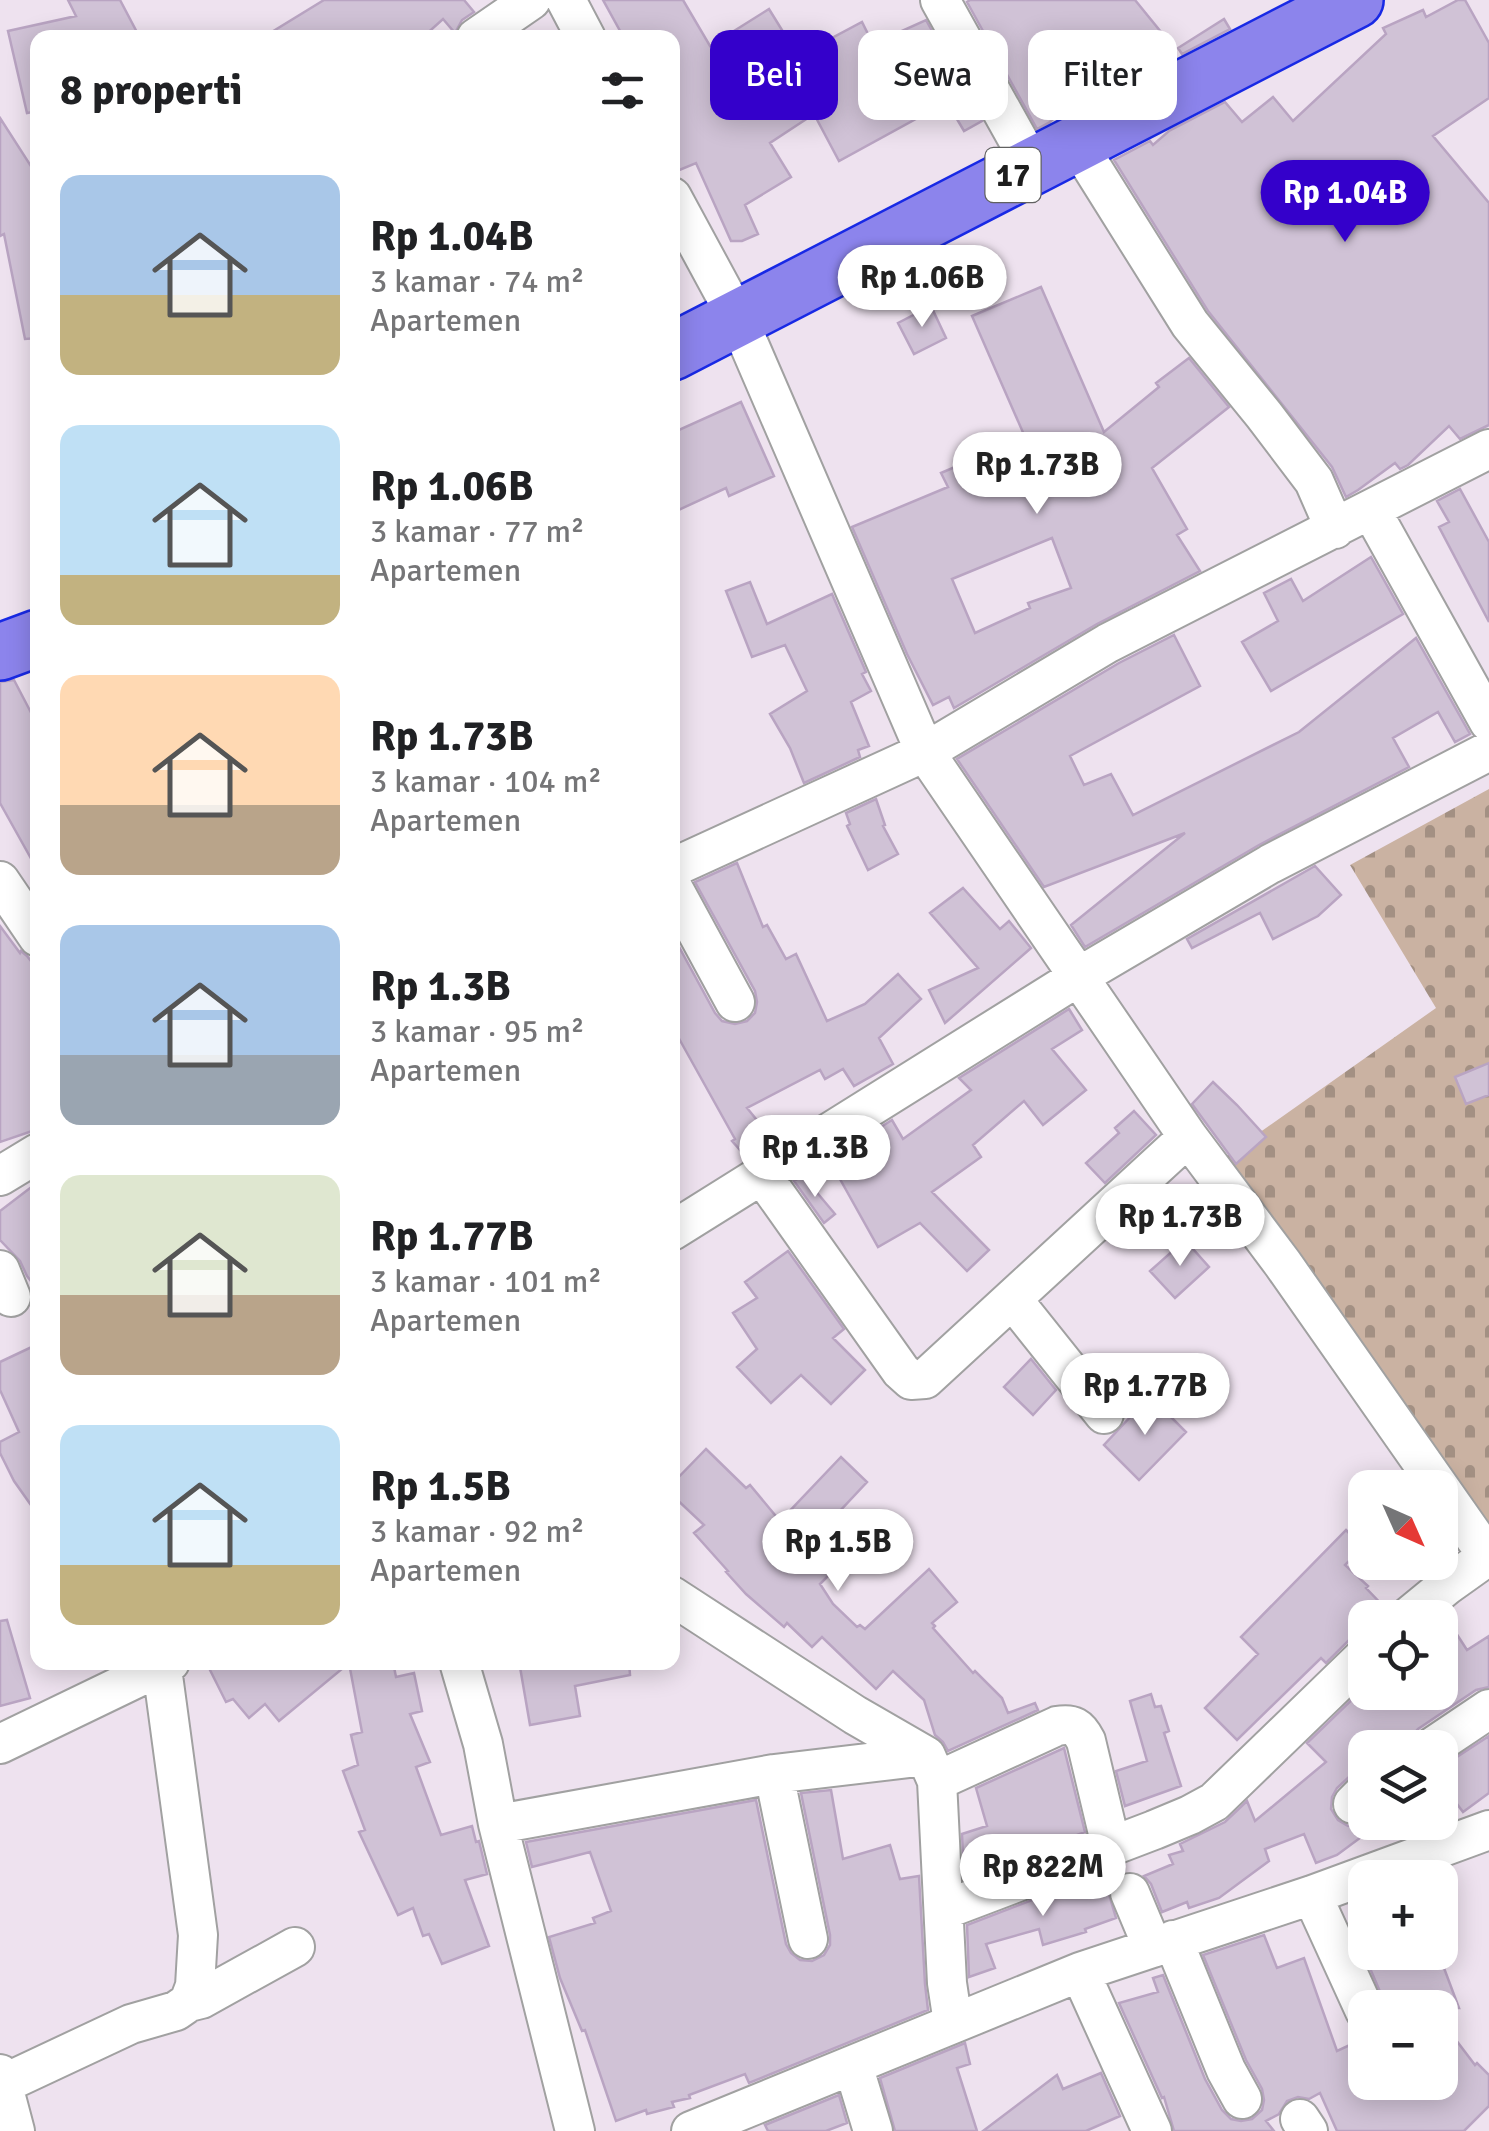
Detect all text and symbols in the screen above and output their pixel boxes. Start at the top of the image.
chip: Beli [710,30,838,120]
chip: Sewa [858,30,1008,120]
chip: Filter [1028,30,1177,120]
icon: filters [595,63,650,118]
text: 8 properti [60,65,243,116]
road number: 17 [986,148,1040,202]
pin: Rp 1.04B [1242,160,1448,245]
text: Rp 1.04B [1283,173,1407,212]
text: Rp 1.04B [370,211,534,262]
icon: home [140,215,260,335]
pin: Rp 1.06B [819,245,1025,330]
text: Rp 1.06B [860,258,984,297]
text: 3 kamar · 74 m² [370,262,584,301]
text: Apartemen [370,301,521,340]
pin: Rp 1.73B [934,432,1140,517]
text: Rp 1.73B [975,445,1099,484]
text: Rp 1.06B [370,461,534,512]
icon: home [140,465,260,585]
text: 3 kamar · 77 m² [370,512,584,551]
text: Apartemen [370,551,521,590]
text: Rp 1.73B [370,711,534,762]
icon: home [140,715,260,835]
text: 3 kamar · 104 m² [370,762,602,801]
text: Apartemen [370,801,521,840]
text: Rp 1.3B [370,961,511,1012]
icon: home [140,965,260,1085]
text: 3 kamar · 95 m² [370,1012,584,1051]
text: Apartemen [370,1051,521,1090]
pin: Rp 1.3B [723,1115,907,1200]
text: Rp 1.3B [761,1128,869,1167]
pin: Rp 1.73B [1077,1184,1283,1269]
text: Rp 1.73B [1118,1197,1242,1236]
text: Rp 1.77B [370,1211,534,1262]
icon: home [140,1215,260,1335]
text: 3 kamar · 101 m² [370,1262,602,1301]
text: Apartemen [370,1301,521,1340]
pin: Rp 1.77B [1042,1353,1248,1438]
text: Rp 1.77B [1083,1366,1207,1405]
text: Rp 1.5B [370,1461,511,1512]
icon: home [140,1465,260,1585]
north arrow [1348,1470,1458,1580]
map controls [1348,1470,1458,2100]
pin: Rp 1.5B [746,1509,930,1594]
text: 3 kamar · 92 m² [370,1512,584,1551]
text: Rp 1.5B [784,1522,892,1561]
text: Apartemen [370,1551,521,1590]
button: locate [1348,1600,1458,1710]
button: layers [1348,1730,1458,1840]
pin: Rp 822M [951,1834,1135,1919]
text: Rp 822M [982,1847,1104,1886]
button: + [1348,1860,1458,1970]
button: − [1348,1990,1458,2100]

